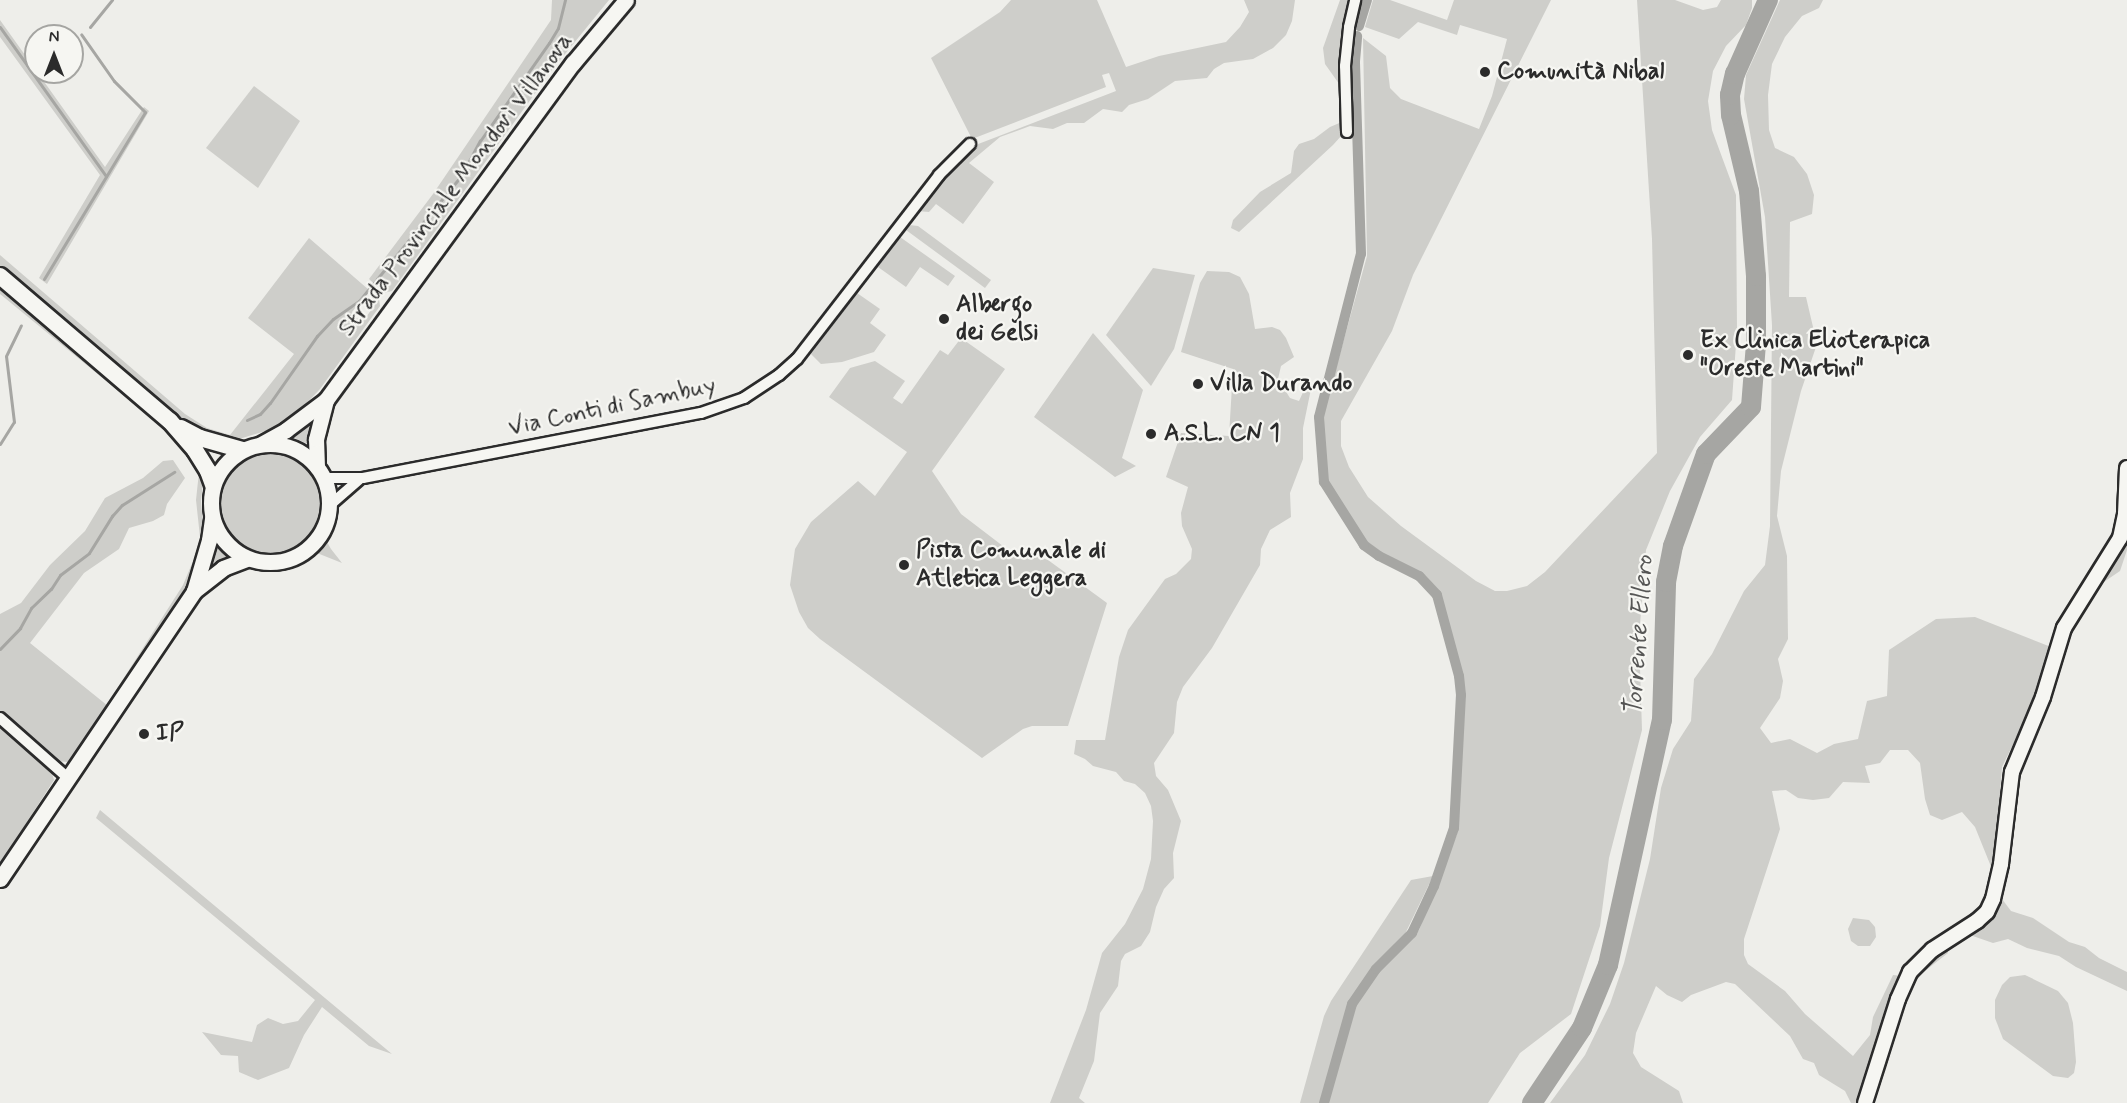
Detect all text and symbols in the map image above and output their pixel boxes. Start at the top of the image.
north arrow [24,24,84,84]
text: N [49,27,59,48]
street label: Strada Provinciale Mondovì Villanova [334,29,578,341]
place label: Comunità Nibal [1497,58,1664,86]
marker: Comunità Nibal [1478,65,1492,79]
place label: Albergo dei Gelsi [956,291,1039,347]
marker: Albergo dei Gelsi [937,312,951,326]
place label: Ex Clinica Elioterapica "Oreste Martini" [1700,327,1933,383]
marker: Ex Clinica Elioterapica "Oreste Martini" [1681,348,1695,362]
place label: Villa Durando [1210,370,1348,398]
street label: Via Conti di Sambuy [508,372,716,442]
marker: Villa Durando [1191,377,1205,391]
place label: A.S.L. CN 1 [1164,420,1280,448]
marker: A.S.L. CN 1 [1142,425,1160,443]
place label: Pista Comunale di Atletica Leggera [916,537,1102,593]
water label: Torrente Ellero [1619,555,1661,717]
marker: Pista Comunale di Atletica Leggera [897,558,911,572]
place label: IP [156,720,184,748]
marker: IP [137,727,151,741]

